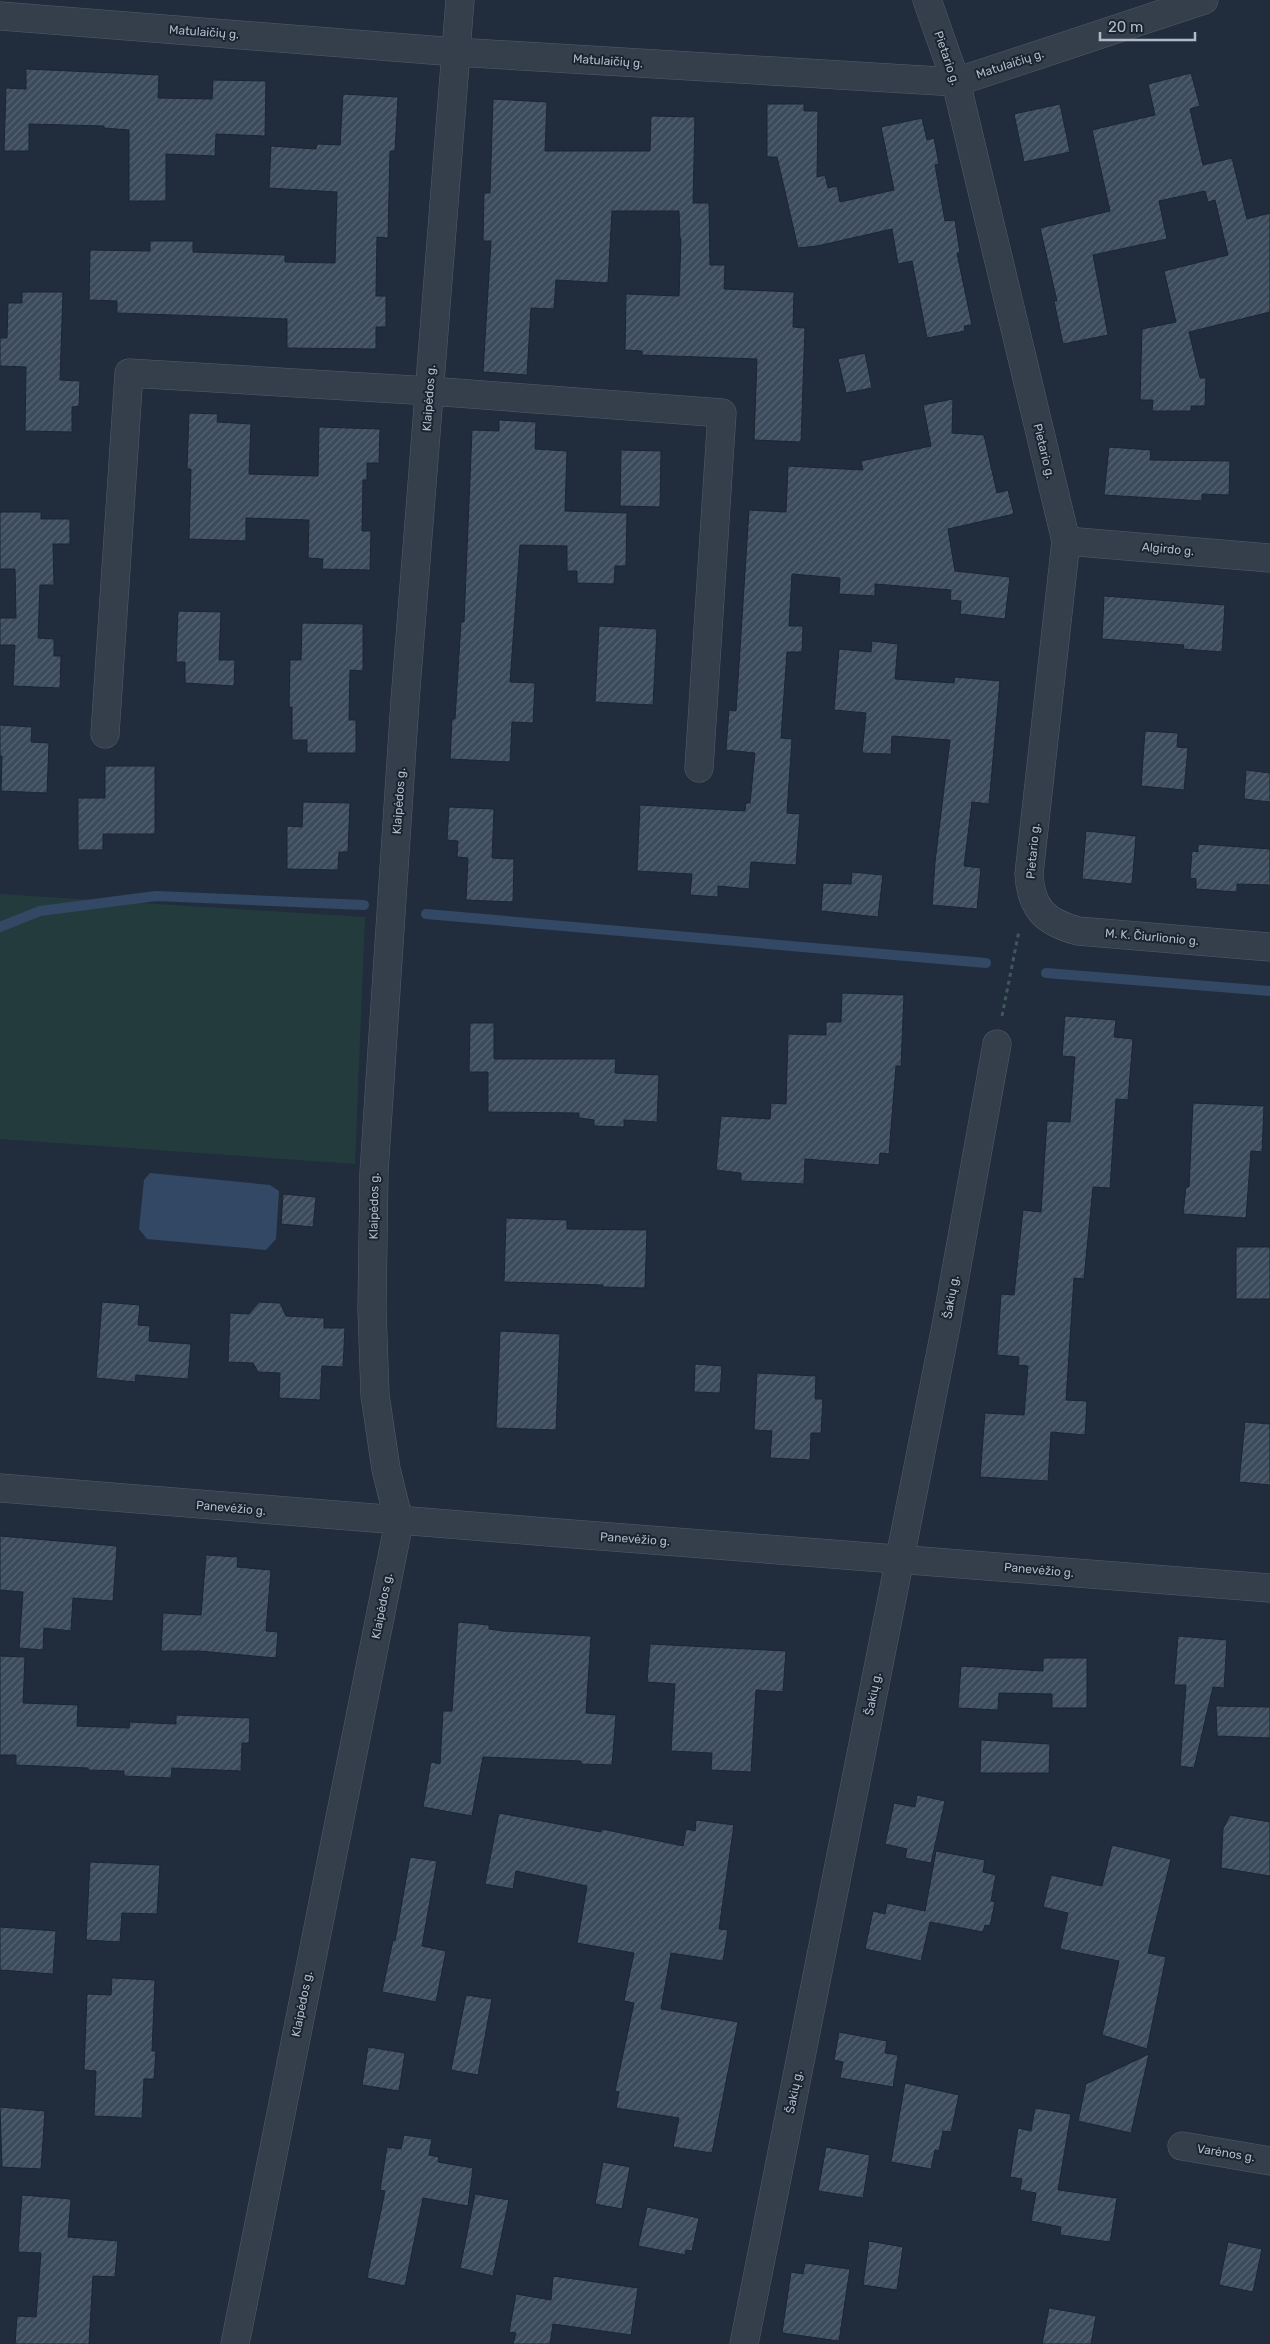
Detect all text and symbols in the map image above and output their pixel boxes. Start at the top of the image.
scale bar [1100,10,1195,42]
text: 20 m [1108,18,1143,36]
street label: Matulaičių g. [168,23,240,41]
street label: Pietario g. [931,29,963,87]
street label: Matulaičių g. [974,46,1046,82]
street label: Matulaičių g. [572,52,644,70]
street label: Klaipėdos g. [420,364,438,432]
street label: Pietario g. [1030,422,1058,480]
street label: Algirdo g. [1141,540,1195,558]
street label: Klaipėdos g. [390,767,408,835]
street label: Pietario g. [1024,822,1042,880]
street label: M. K. Čiurlionio g. [1104,926,1200,948]
street label: Klaipėdos g. [366,1172,382,1240]
street label: Šakių g. [940,1274,962,1320]
street label: Panevėžio g. [195,1498,267,1518]
street label: Panevėžio g. [600,1530,670,1548]
street label: Panevėžio g. [1003,1560,1075,1580]
street label: Klaipėdos g. [369,1572,395,1640]
street label: Šakių g. [862,1671,884,1717]
street label: Klaipėdos g. [289,1970,315,2038]
street label: Šakių g. [783,2069,805,2115]
street label: Varėnos g. [1196,2142,1256,2164]

